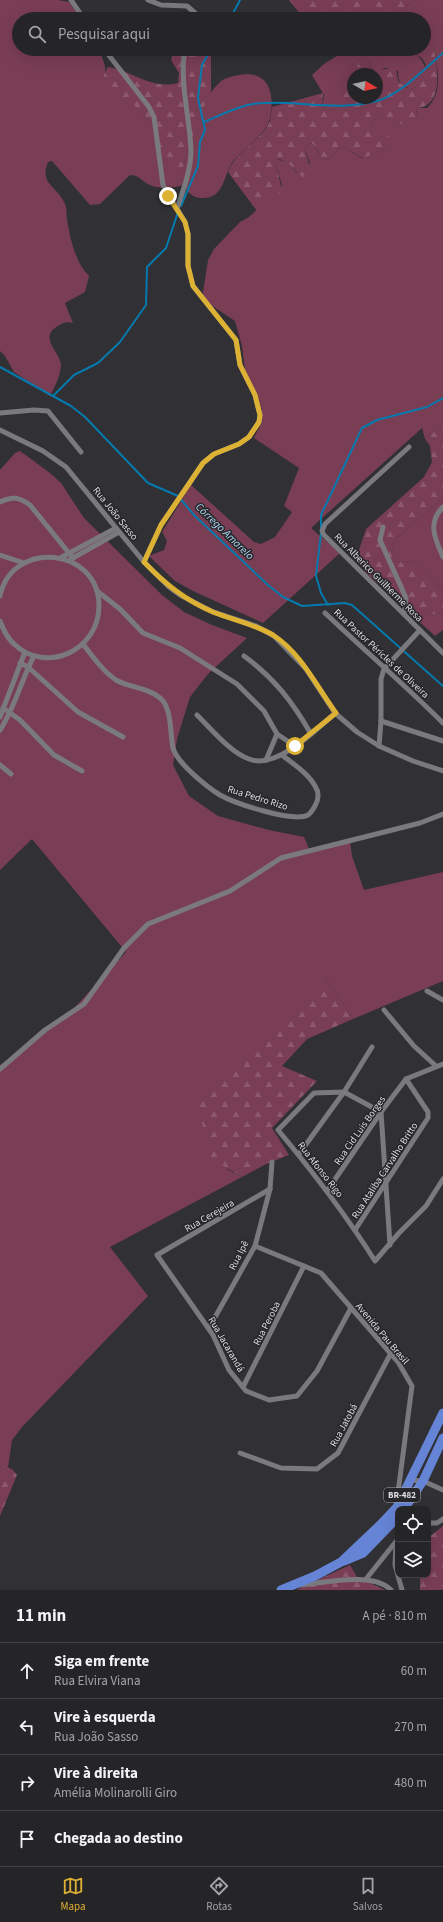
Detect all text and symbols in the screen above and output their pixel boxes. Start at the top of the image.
search box [12,12,431,56]
icon: search [26,23,48,45]
text: Pesquisar aqui [58,24,150,45]
north arrow [347,68,383,104]
route end [159,187,177,205]
street label: Rua João Sasso [89,484,141,543]
water label: Córrego Amarelo [192,500,257,563]
street label: Rua Alberico Guilherme Rosa [331,530,426,625]
street label: Rua Pastor Péricles de Oliveira [331,606,432,702]
route start [286,737,304,755]
street label: Rua Pedro Rizo [226,782,290,814]
street label: Rua Cid Luis Borges [331,1093,389,1168]
street label: Rua Ataliba Carvalho Britto [348,1120,421,1221]
street label: Rua Afonso Rigo [294,1139,346,1200]
street label: Rua Cerejeira [182,1196,237,1236]
street label: Rua Ipê [226,1238,252,1273]
street label: Rua Peroba [250,1299,284,1348]
street label: Avenida Pau Brasil [352,1300,412,1368]
street label: Rua Jacarandá [205,1314,248,1375]
street label: Rua Jatobá [327,1401,361,1449]
road number: BR-482 [384,1488,420,1502]
map controls [395,1506,431,1578]
button: locate [395,1506,431,1542]
button: layers [395,1542,431,1578]
text: 11 min [16,1604,66,1628]
text: A pé · 810 m [362,1607,427,1625]
text: Siga em frente [54,1651,149,1672]
icon: ahead [16,1660,38,1682]
text: 60 m [401,1662,427,1680]
text: Rua Elvira Viana [54,1672,141,1690]
text: Vire à esquerda [54,1707,156,1728]
icon: left [16,1716,38,1738]
text: 270 m [394,1718,427,1736]
text: Rua João Sasso [54,1728,138,1746]
text: Vire à direita [54,1763,138,1784]
icon: right [16,1772,38,1794]
text: 480 m [394,1774,427,1792]
text: Amélia Molinarolli Giro [54,1784,177,1802]
icon: arrive [16,1828,38,1850]
text: Chegada ao destino [54,1828,183,1849]
tab: Mapa [60,1875,85,1914]
tab: Rotas [206,1875,232,1914]
tab: Salvos [353,1875,383,1914]

